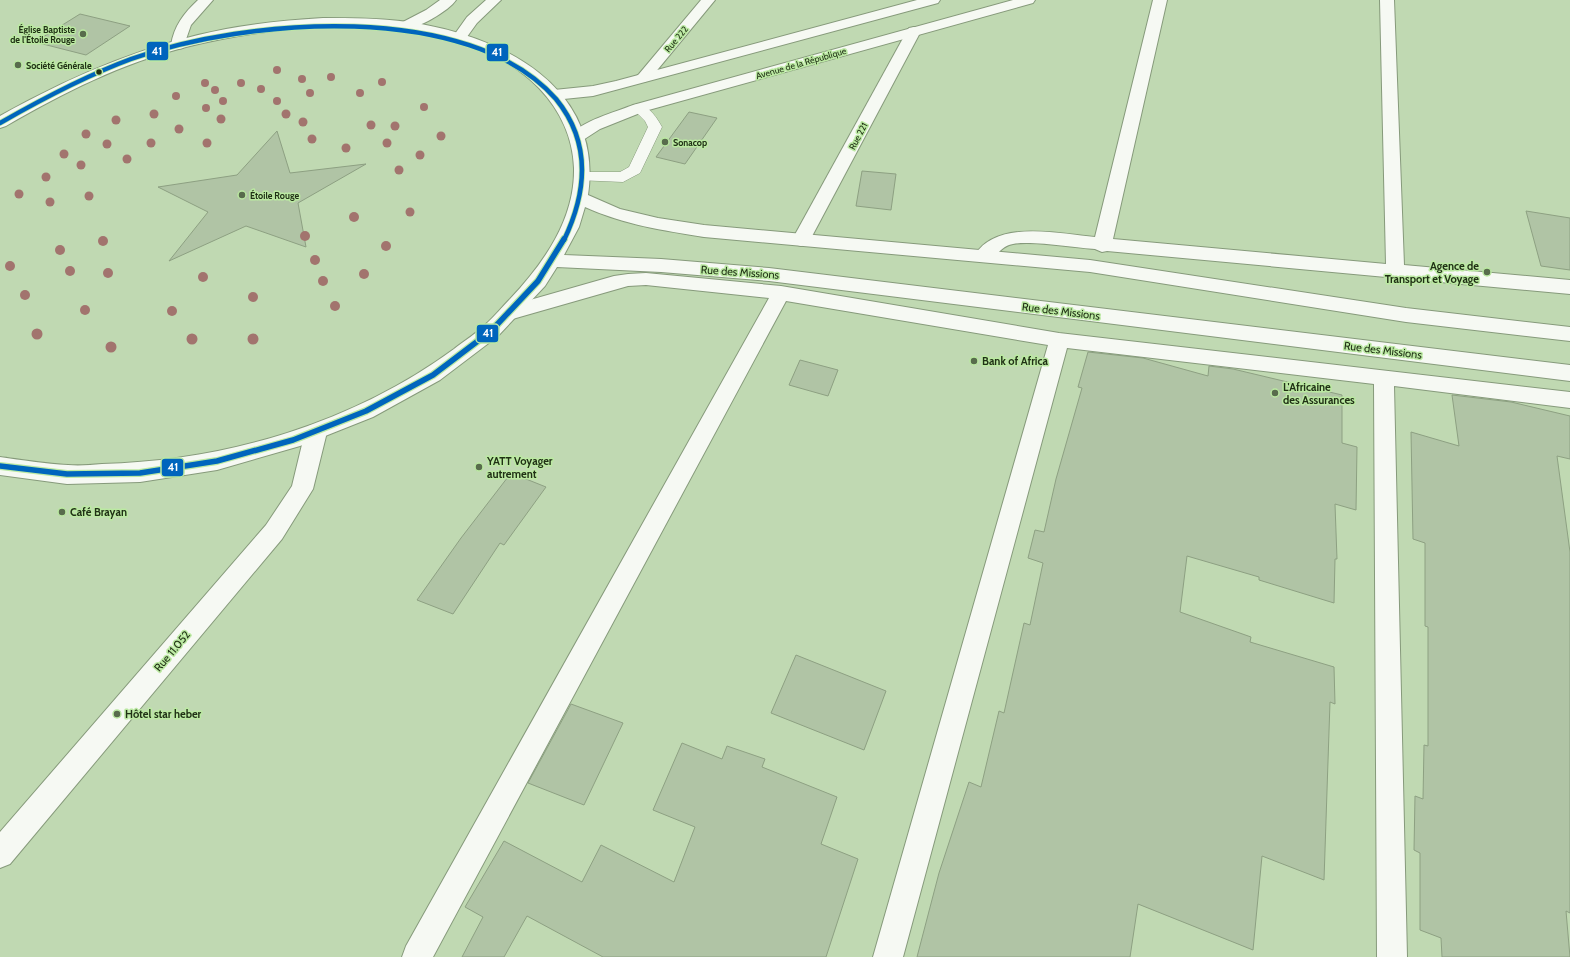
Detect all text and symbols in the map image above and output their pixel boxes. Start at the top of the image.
place label: Église Baptiste de l'Étoile Rouge [10,23,75,45]
street label: Rue 222 [662,23,690,54]
marker: Église Baptiste de l'Étoile Rouge [78,29,88,39]
line badge: 41 [146,41,169,61]
line badge: 41 [486,43,509,62]
text: 41 [152,44,162,58]
text: 41 [492,45,502,59]
street label: Avenue de la République [754,45,848,81]
marker: Société Générale [13,60,23,70]
place label: Société Générale [26,60,92,71]
unlabelled marker [94,67,104,77]
street label: Rue 221 [846,121,870,151]
marker: Sonacop [660,137,670,147]
place label: Sonacop [673,137,707,148]
place label: Étoile Rouge [250,189,299,201]
marker: Étoile Rouge [237,190,247,200]
place label: Agence de Transport et Voyage [1385,259,1479,286]
street label: Rue des Missions [700,262,780,282]
marker: Agence de Transport et Voyage [1482,267,1492,277]
street label: Rue des Missions [1021,299,1101,323]
line badge: 41 [476,324,499,343]
text: 41 [483,326,493,340]
street label: Rue des Missions [1343,338,1423,362]
place label: Bank of Africa [982,354,1048,368]
marker: Bank of Africa [969,356,979,366]
place label: L'Africaine des Assurances [1283,380,1355,407]
marker: L'Africaine des Assurances [1270,388,1280,398]
place label: YATT Voyager autrement [486,454,553,481]
line badge: 41 [161,458,184,477]
text: 41 [168,460,178,474]
marker: YATT Voyager autrement [474,462,484,472]
place label: Café Brayan [70,505,127,519]
marker: Café Brayan [57,507,67,517]
street label: Rue 11.052 [151,628,193,674]
place label: Hôtel star heber [125,707,202,721]
marker: Hôtel star heber [112,709,122,719]

